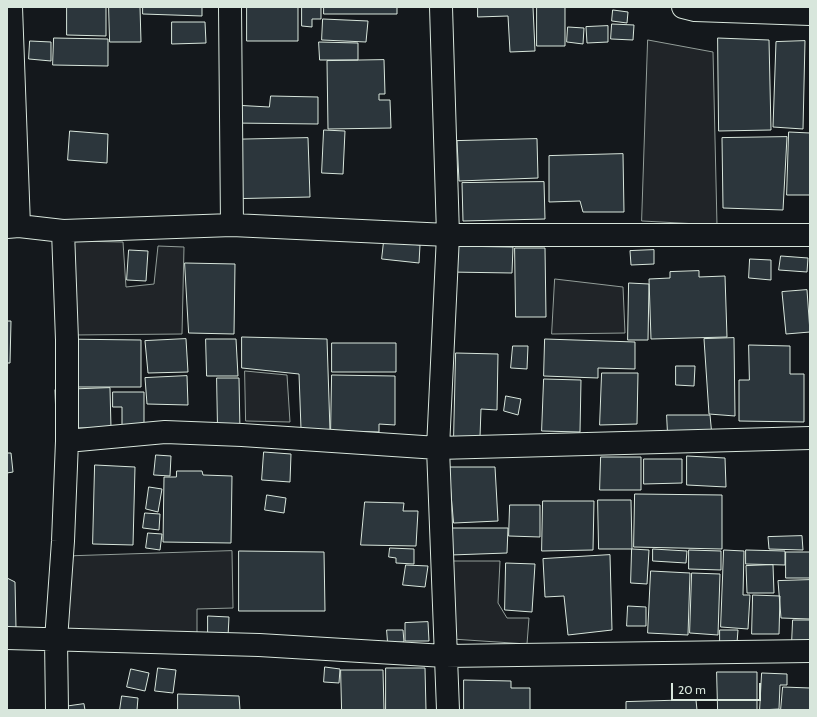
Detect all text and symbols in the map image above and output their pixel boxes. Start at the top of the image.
scale bar [673,675,763,701]
text: 20 m [678,682,706,697]

